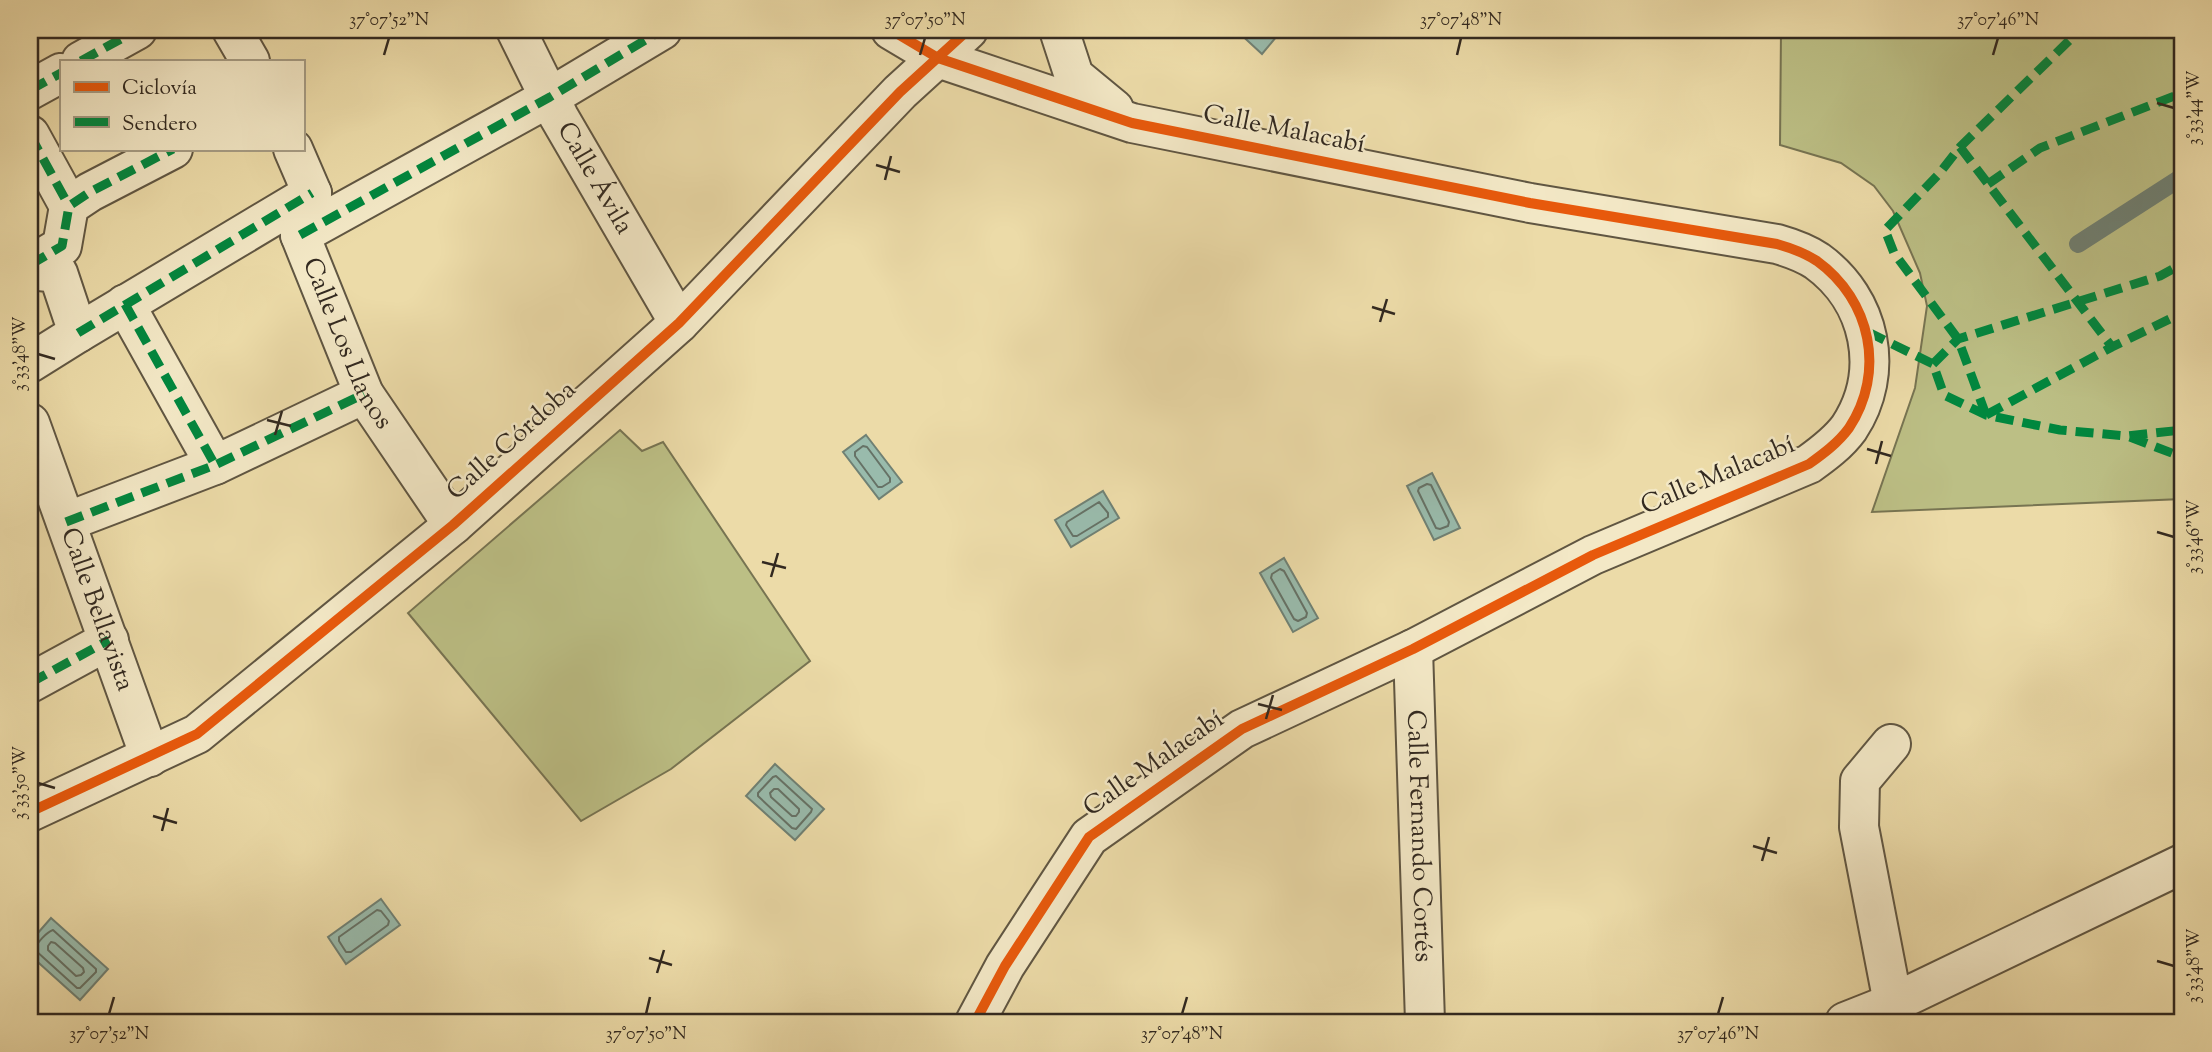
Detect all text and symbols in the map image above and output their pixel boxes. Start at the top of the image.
text: 37°07'52"N [349,8,429,34]
text: 37°07'50"N [884,8,966,34]
text: 37°07'48"N [1420,8,1502,34]
text: 37°07'46"N [1957,8,2039,34]
legend [60,60,304,150]
text: 3°33'44"W [2182,71,2208,145]
text: Ciclovía [122,74,197,104]
street label: Calle Malacabí [1200,96,1368,164]
text: Sendero [122,110,197,140]
street label: Calle Ávila [547,115,642,241]
street label: Calle Los Llanos [293,252,401,437]
text: 3°33'48"W [8,317,34,391]
street label: Calle Córdoba [439,373,585,509]
street label: Calle Malacabí [1635,427,1801,525]
text: 3°33'46"W [2182,500,2208,574]
street label: Calle Bellavista [51,523,143,696]
street label: Calle Malacabí [1076,702,1232,826]
street label: Calle Fernando Cortés [1396,709,1442,963]
text: 3°33'50"W [8,746,34,820]
text: 3°33'48"W [2182,929,2208,1003]
text: 37°07'52"N [69,1022,149,1048]
text: 37°07'50"N [605,1022,687,1048]
text: 37°07'48"N [1141,1022,1223,1048]
text: 37°07'46"N [1677,1022,1759,1048]

